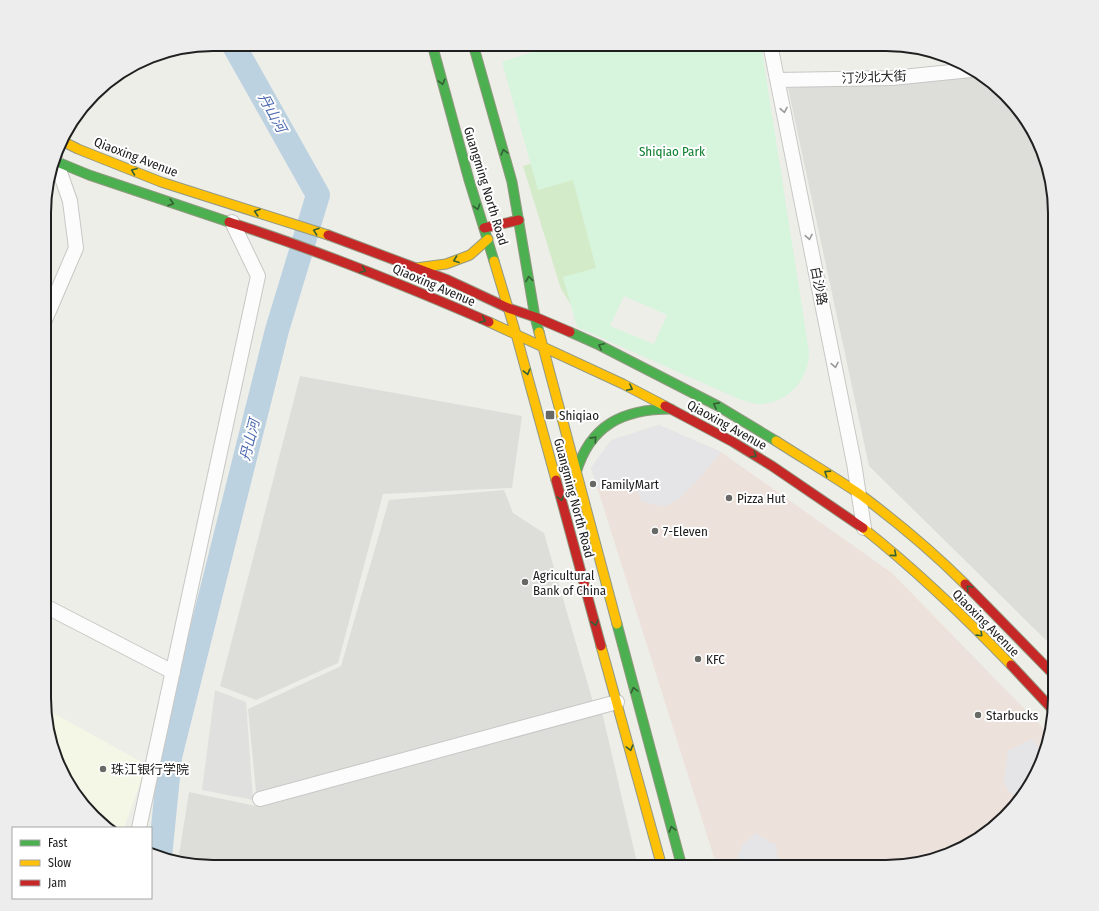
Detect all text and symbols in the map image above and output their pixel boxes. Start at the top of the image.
street label: 汀沙北大街 [841,68,907,86]
one-way arrow [437,78,446,85]
water label: 丹山河 [254,91,291,138]
one-way arrow [779,107,787,113]
street label: Guangming North Road [461,125,511,247]
street label: Qiaoxing Avenue [92,134,180,180]
park label: Shiqiao Park [639,144,706,159]
one-way arrow [500,148,509,155]
one-way arrow [130,167,137,175]
one-way arrow [167,198,174,207]
one-way arrow [472,203,481,210]
one-way arrow [253,208,260,217]
one-way arrow [312,227,319,236]
one-way arrow [805,234,813,241]
one-way arrow [452,255,459,264]
street label: Qiaoxing Avenue [390,261,478,309]
one-way arrow [359,265,366,273]
street label: 白沙路 [808,265,830,307]
one-way arrow [525,276,534,282]
one-way arrow [479,315,486,323]
one-way arrow [597,343,605,351]
one-way arrow [830,362,838,368]
one-way arrow [522,368,531,375]
one-way arrow [625,383,633,390]
street label: Qiaoxing Avenue [685,397,769,453]
one-way arrow [713,403,721,410]
place label: Shiqiao [559,408,599,423]
marker: Shiqiao [544,409,556,421]
water label: 丹山河 [237,415,264,462]
one-way arrow [589,436,596,444]
street label: Guangming North Road [551,437,597,559]
one-way arrow [750,450,757,457]
one-way arrow [824,470,831,478]
place label: FamilyMart [601,477,660,492]
marker: FamilyMart [588,479,598,489]
place label: Pizza Hut [737,491,786,506]
marker: Pizza Hut [724,493,734,503]
one-way arrow [556,494,565,501]
place label: 7-Eleven [663,524,708,539]
marker: 7-Eleven [650,526,660,536]
one-way arrow [889,549,897,556]
place label: Agricultural Bank of China [533,568,606,598]
marker: Agricultural Bank of China [520,577,530,587]
one-way arrow [966,585,974,593]
street label: Qiaoxing Avenue [949,586,1023,660]
one-way arrow [590,619,599,626]
one-way arrow [975,629,983,637]
place label: KFC [706,652,725,667]
marker: KFC [693,654,703,664]
one-way arrow [630,687,639,694]
place label: Starbucks [986,708,1039,723]
marker: Starbucks [973,710,983,720]
one-way arrow [625,745,633,752]
place label: 珠江银行学院 [111,762,189,777]
marker: 珠江银行学院 [98,764,108,774]
one-way arrow [668,826,676,833]
legend [12,827,152,899]
text: Fast [48,836,67,850]
text: Slow [48,856,71,870]
text: Jam [48,876,66,890]

